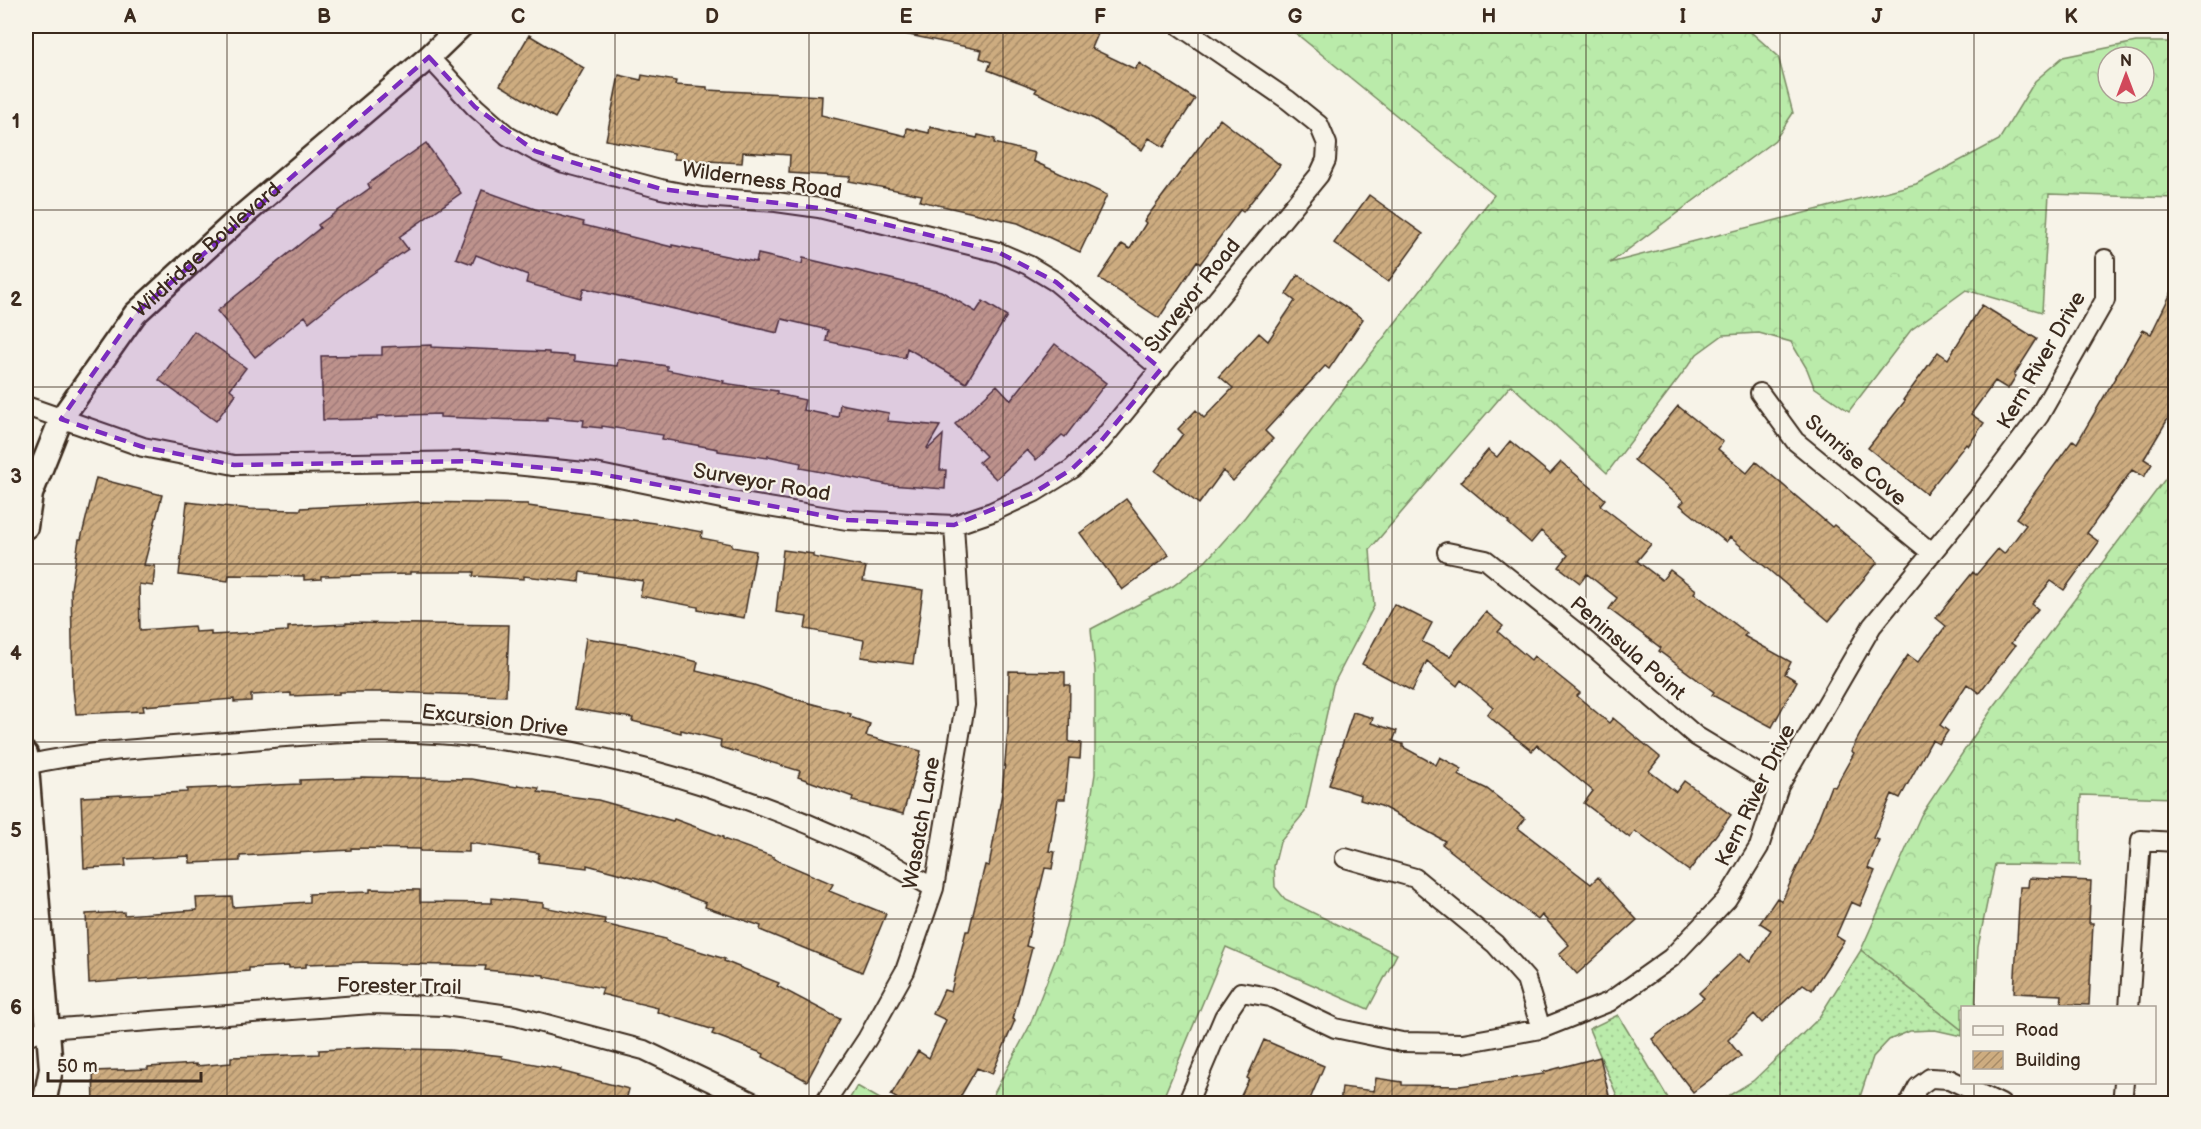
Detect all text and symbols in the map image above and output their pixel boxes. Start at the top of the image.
text: A [123,5,137,29]
text: B [317,5,331,29]
text: C [511,5,525,29]
text: D [705,5,719,29]
text: E [900,5,913,29]
text: F [1094,5,1106,29]
text: G [1288,5,1303,29]
text: H [1482,5,1496,29]
text: I [1680,5,1686,29]
text: J [1872,5,1884,29]
text: K [2064,5,2078,29]
north arrow [2096,45,2156,105]
text: N [2120,52,2132,71]
text: 1 [12,110,20,134]
street label: Wilderness Road [680,157,843,204]
street label: Wildridge Boulevard [128,177,286,323]
street label: Surveyor Road [1139,233,1246,357]
street label: Kern River Drive [1992,287,2091,434]
text: 2 [10,288,22,312]
street label: Sunrise Cove [1800,410,1912,511]
street label: Surveyor Road [691,458,833,507]
text: 3 [10,465,22,489]
street label: Peninsula Point [1565,591,1691,706]
text: 4 [10,642,22,666]
street label: Excursion Drive [420,699,570,742]
street label: Kern River Drive [1710,720,1801,870]
street label: Wasatch Lane [898,755,945,891]
text: 5 [10,819,22,843]
street label: Forester Trail [336,973,462,1000]
text: 6 [10,996,22,1020]
legend [1961,1006,2156,1084]
text: Road [2015,1020,2059,1041]
scale bar [48,1045,201,1083]
text: Building [2015,1050,2081,1071]
text: 50 m [57,1056,98,1077]

